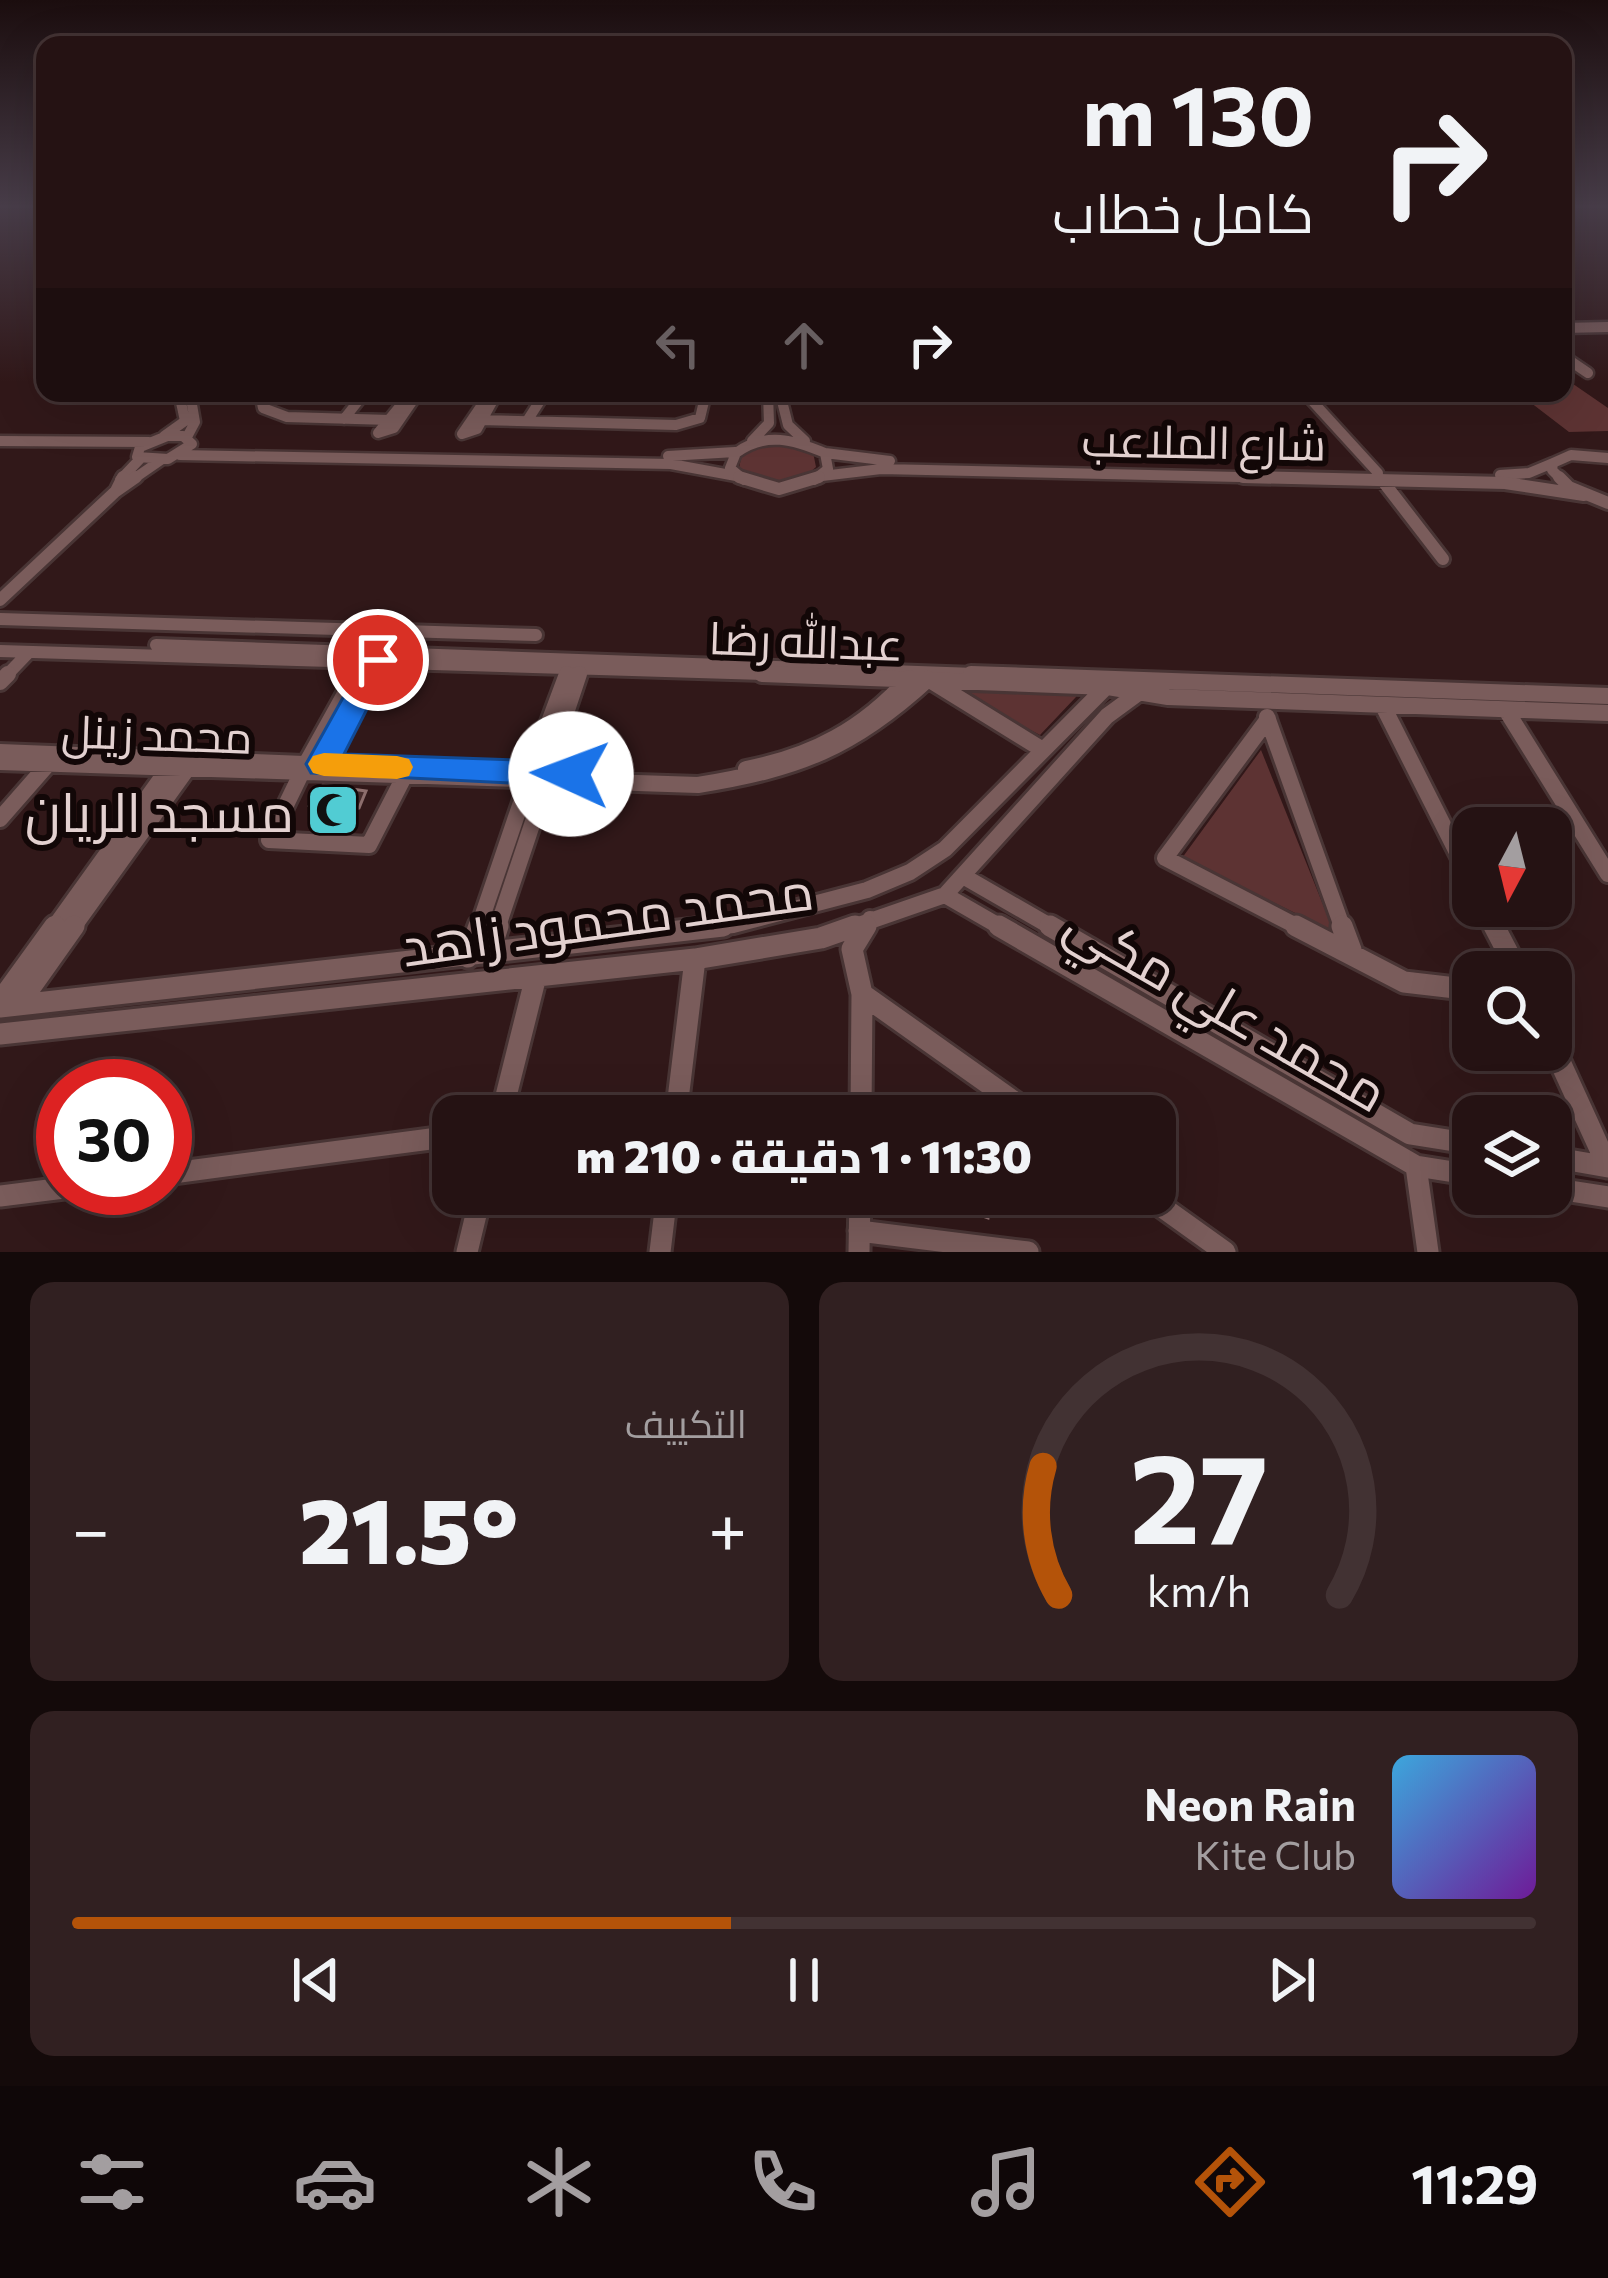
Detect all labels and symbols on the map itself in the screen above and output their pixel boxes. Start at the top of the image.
street label: شارع الملاعب [1081,410,1327,476]
street label: عبدالله رضا [708,608,904,671]
pin [327,609,429,711]
street label: محمد زينل [60,701,254,766]
position arrow [508,711,634,837]
place label: مسجد الريان [25,777,294,845]
mosque icon: مسجد الريان [305,782,361,838]
north arrow [1452,807,1572,927]
street label: محمد محمود زاهد [397,854,817,979]
street label: محمد علي مكي [1050,886,1400,1134]
speed limit sign: 30 [36,1059,192,1215]

